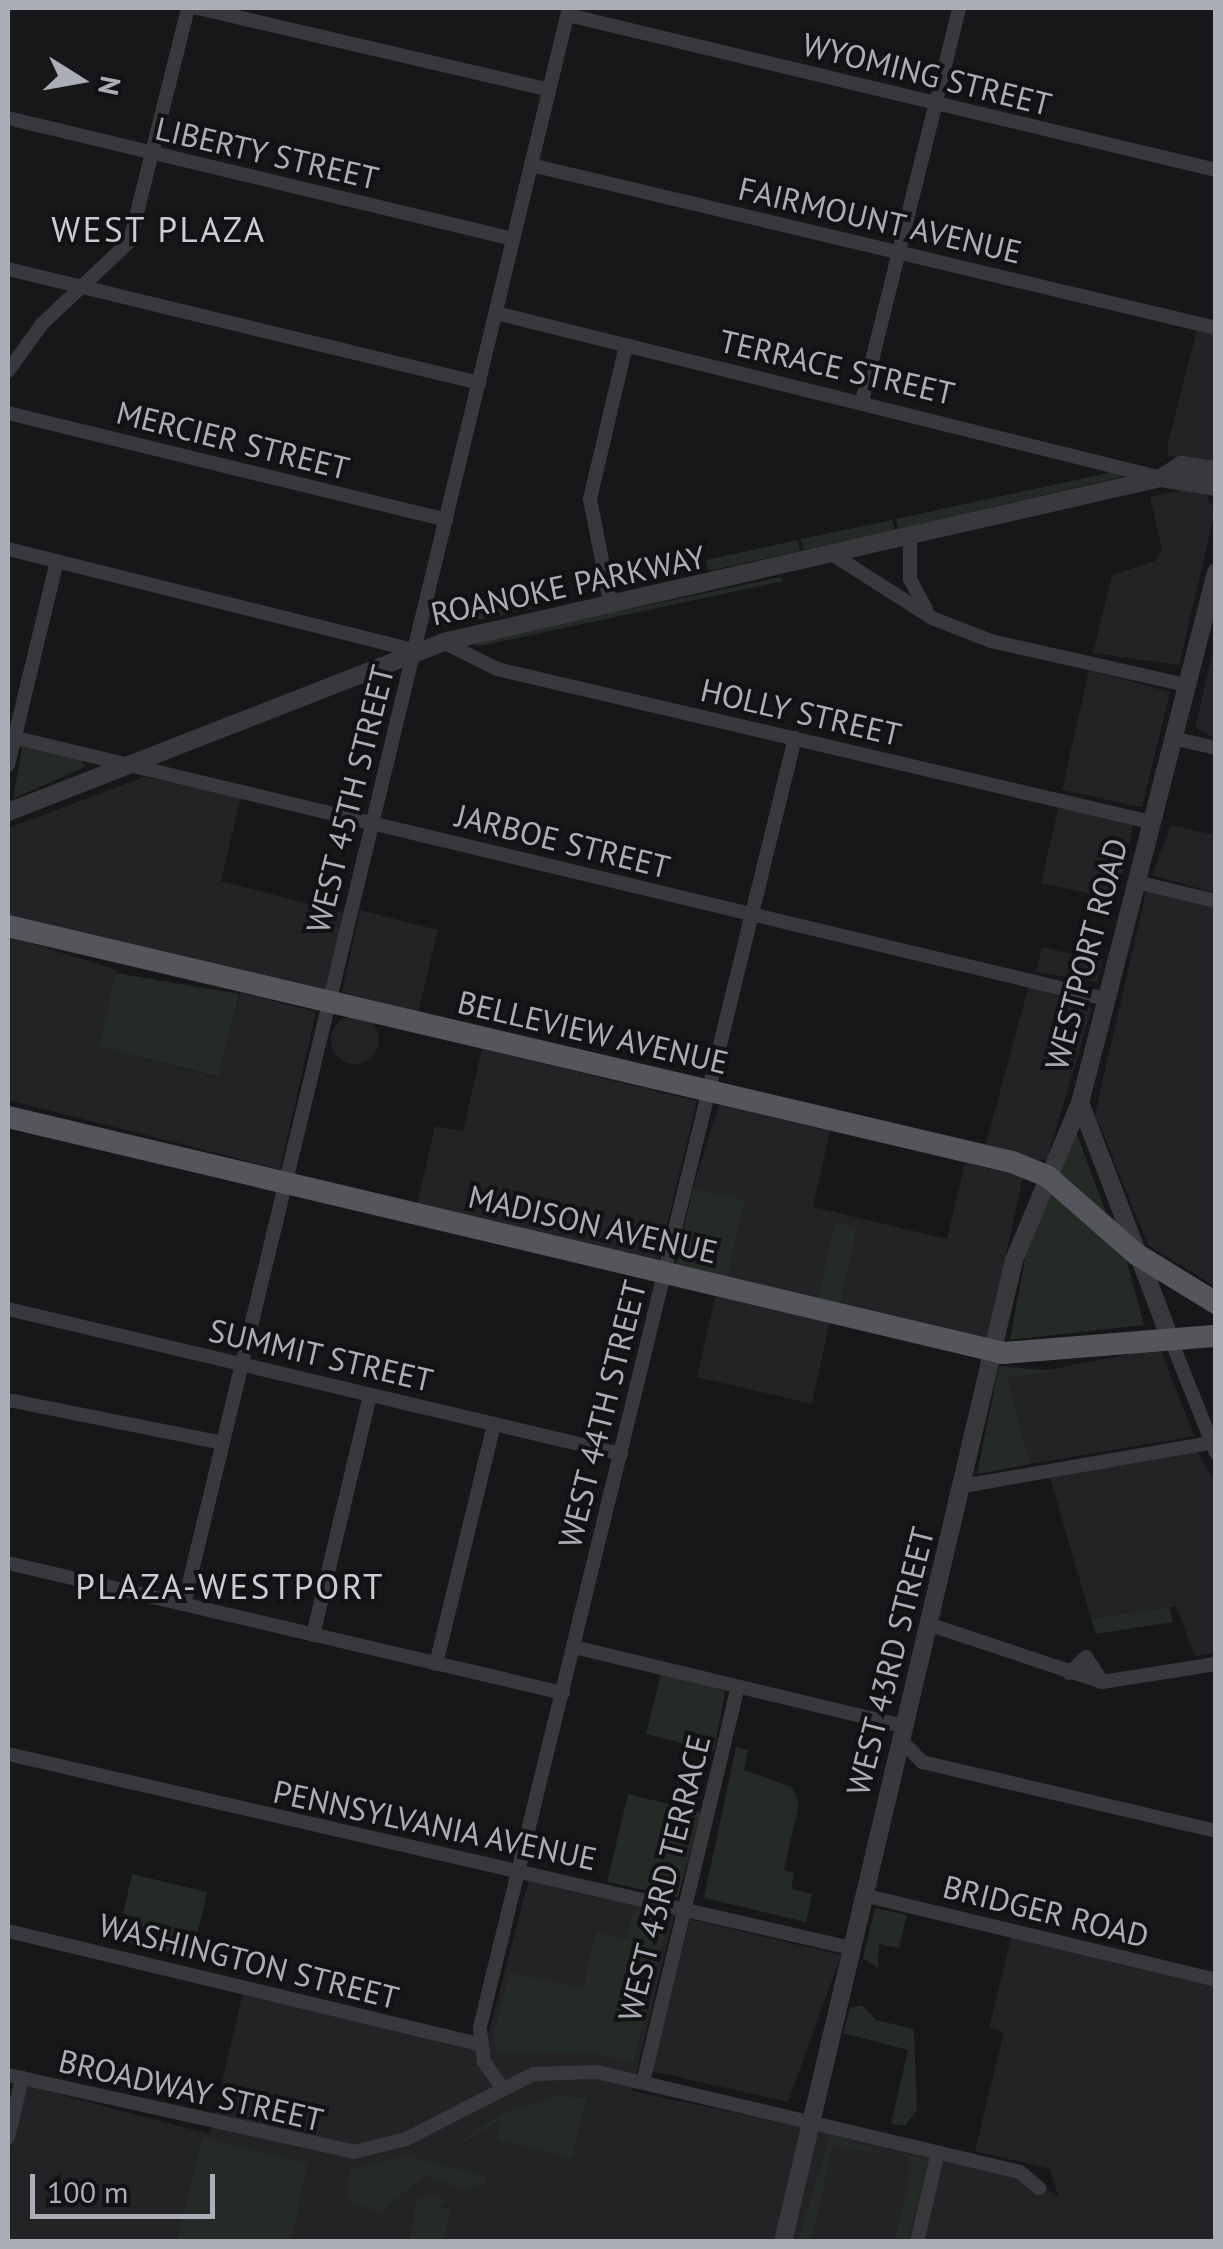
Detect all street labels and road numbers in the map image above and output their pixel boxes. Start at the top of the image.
street label: WYOMING STREET [799,25,1055,123]
street label: LIBERTY STREET [151,109,383,197]
street label: FAIRMOUNT AVENUE [734,168,1026,272]
street label: TERRACE STREET [716,321,958,413]
street label: MERCIER STREET [113,393,353,487]
street label: ROANOKE PARKWAY [427,537,709,633]
street label: WEST 45TH STREET [298,661,402,937]
street label: HOLLY STREET [697,670,905,754]
street label: JARBOE STREET [452,796,674,886]
street label: WESTPORT ROAD [1036,833,1136,1075]
street label: BELLEVIEW AVENUE [453,982,733,1082]
street label: MADISON AVENUE [464,1177,722,1271]
street label: WEST 44TH STREET [550,1276,654,1552]
street label: SUMMIT STREET [205,1310,437,1400]
street label: WEST 43RD STREET [838,1522,942,1800]
street label: WEST 43RD TERRACE [610,1730,718,2026]
street label: PENNSYLVANIA AVENUE [269,1772,601,1878]
street label: BRIDGER ROAD [939,1867,1153,1955]
street label: WASHINGTON STREET [95,1905,403,2017]
street label: BROADWAY STREET [55,2041,327,2139]

